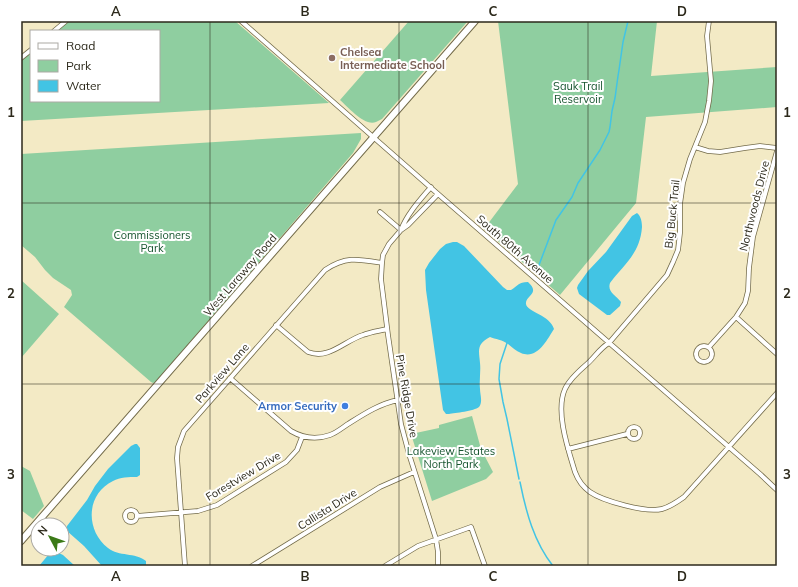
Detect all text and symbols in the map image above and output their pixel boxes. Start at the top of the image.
text: A [111,3,121,19]
text: B [301,3,310,19]
text: C [489,3,498,19]
text: D [677,3,687,19]
legend [30,30,160,102]
text: Road [66,38,95,53]
place label: Chelsea Intermediate School [340,45,445,72]
marker: Chelsea Intermediate School [327,53,337,63]
text: Park [66,58,92,73]
text: Water [66,78,102,93]
park label: Sauk Trail Reservoir [553,79,603,106]
text: 1 [7,104,15,120]
text: 1 [783,104,791,120]
street label: Northwoods Drive [736,159,772,253]
street label: Big Buck Trail [661,179,683,249]
street label: South 80th Avenue [474,212,556,286]
park label: Commissioners Park [114,228,191,255]
street label: West Laraway Road [200,231,280,319]
text: 2 [7,285,15,301]
text: 2 [783,285,791,301]
street label: Parkview Lane [192,340,252,406]
street label: Pine Ridge Drive [393,353,421,439]
place label: Armor Security [258,399,337,413]
marker: Armor Security [340,401,350,411]
park label: Lakeview Estates North Park [407,444,495,471]
street label: Forestview Drive [203,448,283,504]
text: 3 [7,466,15,482]
text: 3 [783,466,791,482]
street label: Callista Drive [295,485,359,533]
north arrow [30,517,70,557]
text: N [34,523,50,538]
text: A [111,568,121,584]
text: B [301,568,310,584]
text: C [489,568,498,584]
text: D [677,568,687,584]

